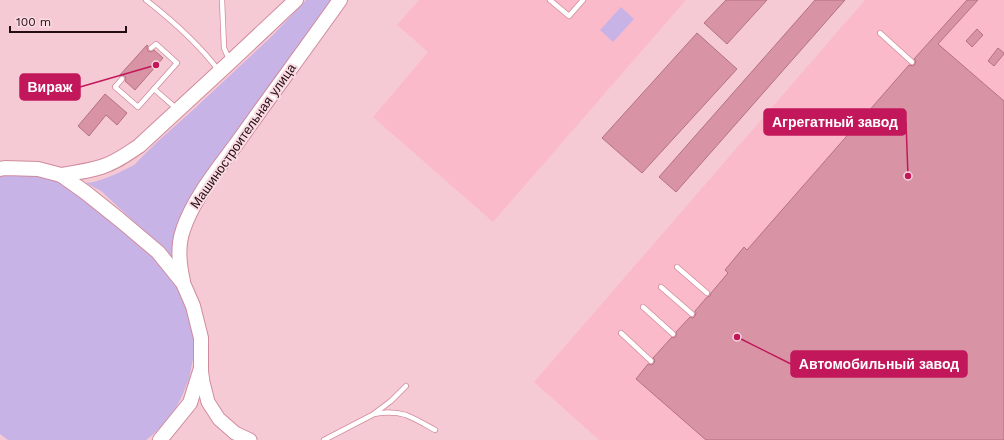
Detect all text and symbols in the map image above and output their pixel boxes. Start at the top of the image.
scale bar [10,8,126,34]
text: 100 m [16,15,51,29]
street label: Машиностроительная улица [187,60,299,211]
callout: Вираж [20,74,80,100]
text: Вираж [28,79,74,95]
callout: Агрегатный завод [764,109,906,135]
text: Агрегатный завод [772,114,898,130]
callout: Автомобильный завод [791,351,967,377]
text: Автомобильный завод [799,356,959,372]

